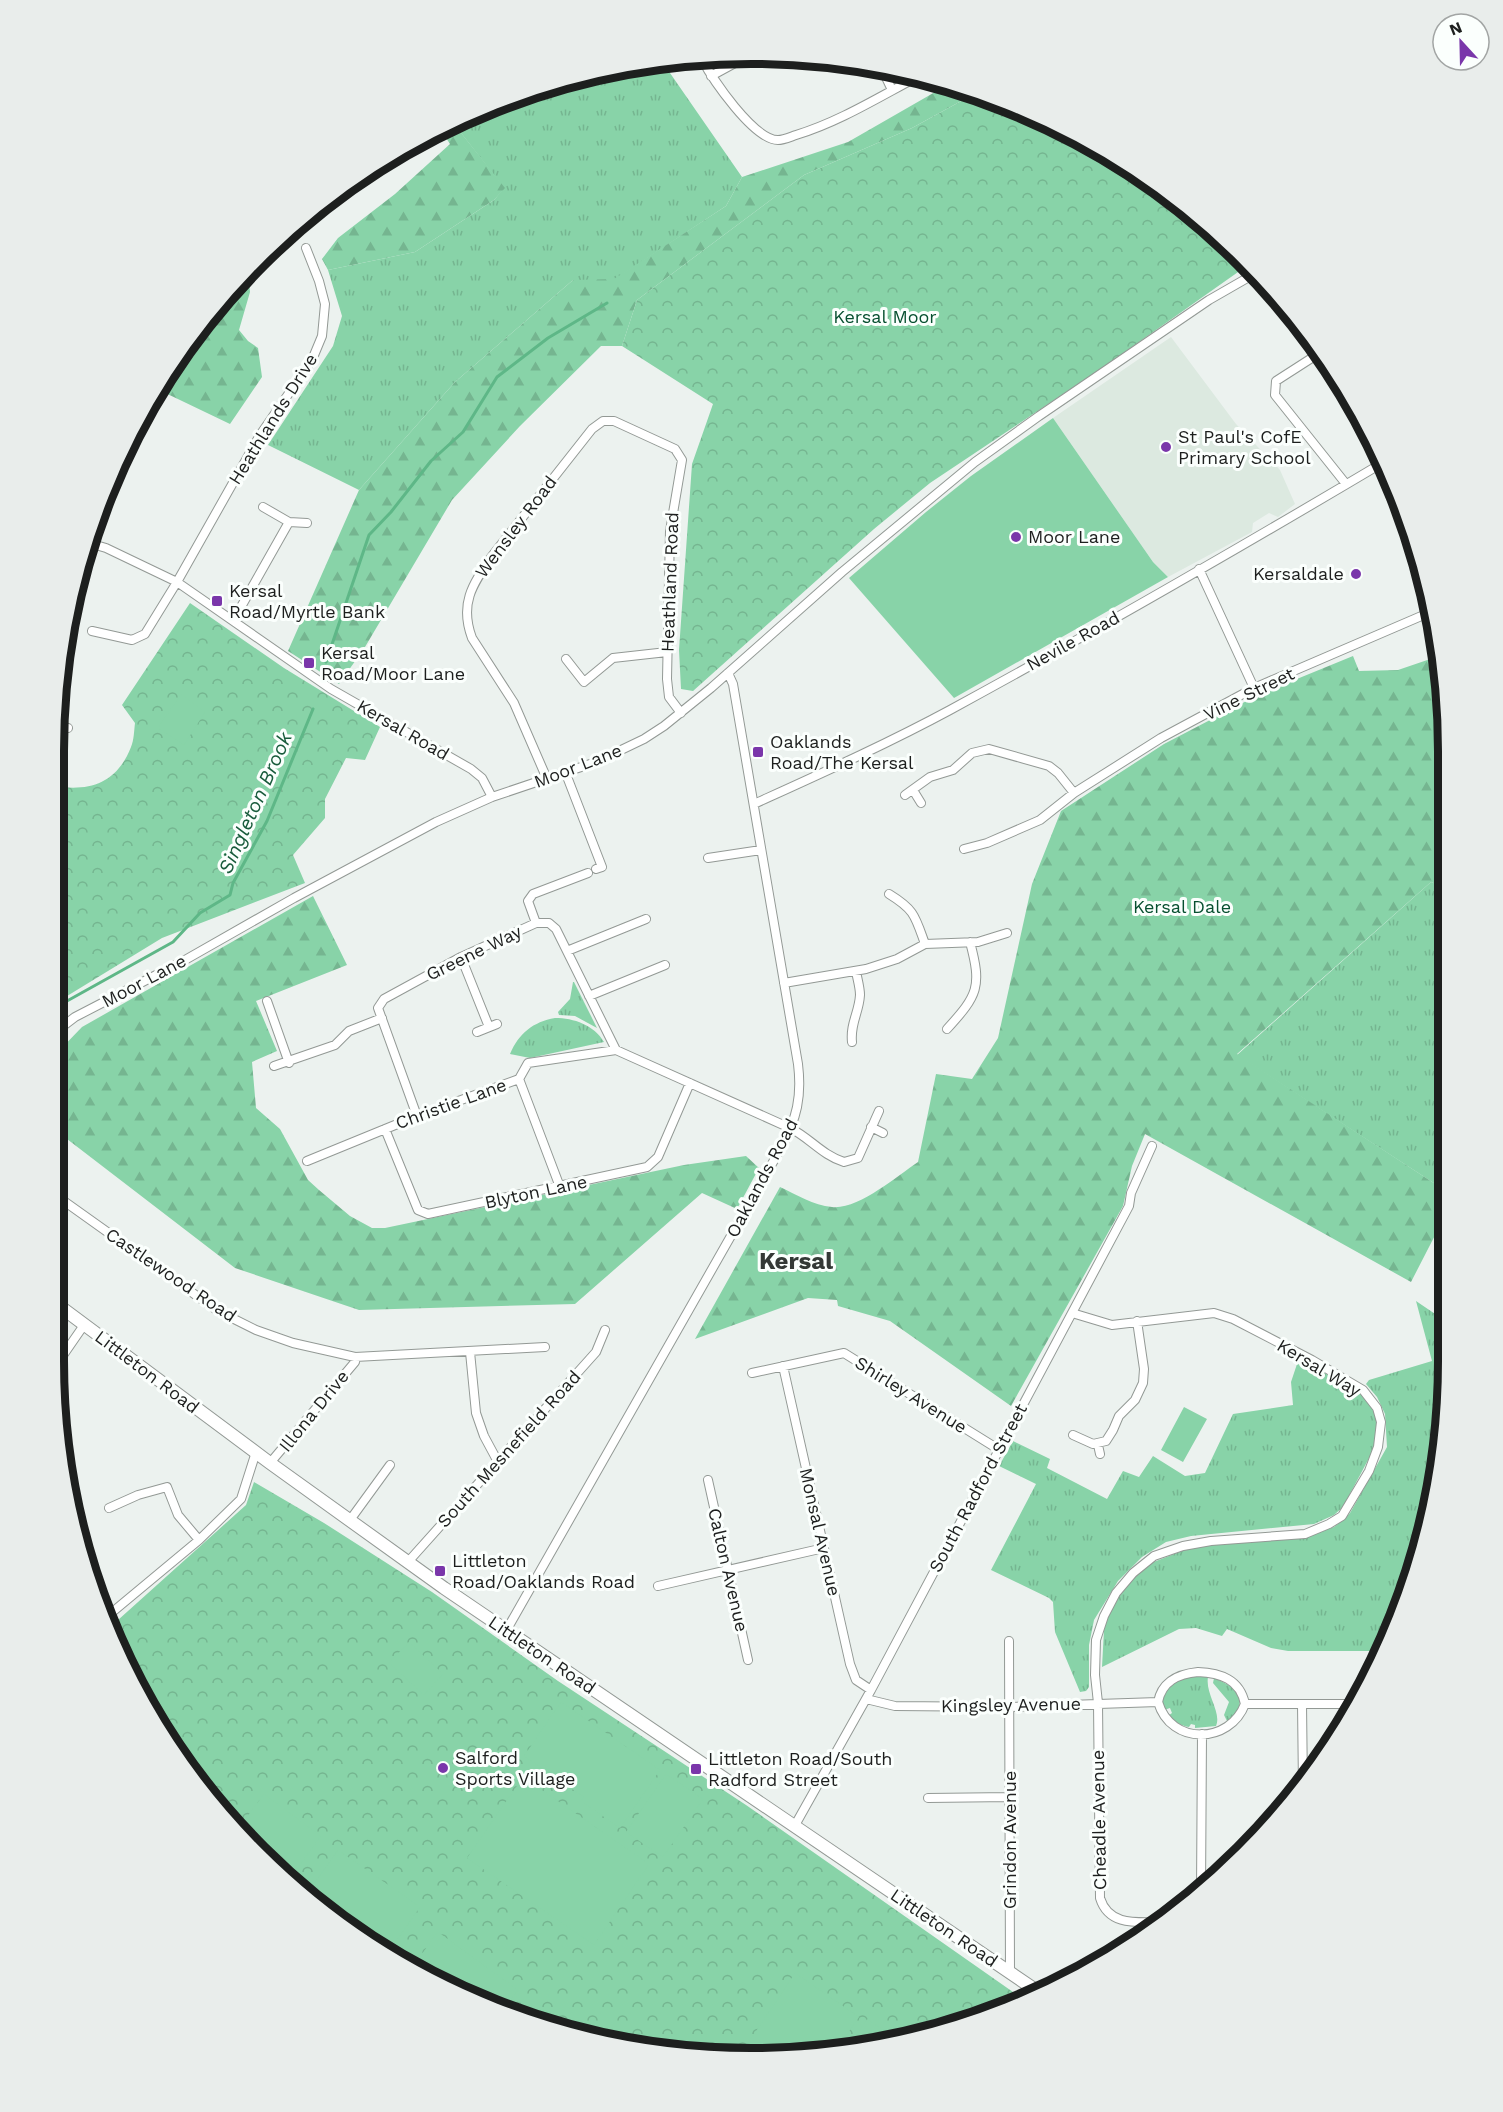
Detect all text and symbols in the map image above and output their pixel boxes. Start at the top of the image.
north arrow [1431,12,1491,72]
text: N [1447,18,1465,40]
park label: Kersal Moor [833,306,937,327]
street label: Heathlands Drive [224,349,321,488]
place label: St Paul's CofE Primary School [1178,426,1311,468]
marker: St Paul's CofE Primary School [1159,440,1173,454]
street label: Wensley Road [470,472,561,582]
street label: Heathland Road [657,512,682,652]
place label: Moor Lane [1028,526,1120,547]
marker: Moor Lane [1009,530,1023,544]
place label: Kersaldale [1253,563,1344,584]
marker: Kersaldale [1349,567,1363,581]
place label: Kersal Road/Myrtle Bank [229,580,385,622]
marker: Kersal Road/Myrtle Bank [210,594,224,608]
street label: Nevile Road [1022,606,1123,675]
place label: Kersal Road/Moor Lane [321,642,465,684]
marker: Kersal Road/Moor Lane [302,656,316,670]
street label: Vine Street [1200,662,1298,725]
street label: Kersal Road [353,695,453,764]
water label: Singleton Brook [213,727,297,878]
place label: Oaklands Road/The Kersal [770,731,914,773]
street label: Moor Lane [531,739,625,792]
marker: Oaklands Road/The Kersal [751,745,765,759]
park label: Kersal Dale [1133,896,1231,917]
street label: Greene Way [423,920,526,985]
street label: Moor Lane [98,950,189,1012]
street label: Christie Lane [393,1074,509,1133]
street label: Oaklands Road [721,1115,802,1241]
street label: Blyton Lane [483,1170,589,1213]
street label: Castlewood Road [102,1223,241,1326]
district label: Kersal [759,1247,833,1275]
street label: Littleton Road [91,1326,203,1418]
street label: Kersal Way [1273,1334,1366,1401]
street label: Shirley Avenue [851,1352,971,1437]
street label: Illona Drive [274,1366,353,1456]
street label: South Mesnefield Road [433,1366,585,1531]
street label: South Radford Street [924,1399,1031,1576]
street label: Monsal Avenue [796,1466,845,1598]
street label: Calton Avenue [704,1506,753,1634]
place label: Littleton Road/Oaklands Road [452,1550,635,1592]
marker: Littleton Road/Oaklands Road [433,1564,447,1578]
street label: Littleton Road [485,1611,600,1698]
street label: Kingsley Avenue [941,1693,1081,1716]
place label: Salford Sports Village [455,1747,576,1789]
place label: Littleton Road/South Radford Street [708,1748,892,1790]
street label: Cheadle Avenue [1087,1750,1110,1890]
marker: Salford Sports Village [436,1761,450,1775]
marker: Littleton Road/South Radford Street [689,1762,703,1776]
street label: Grindon Avenue [999,1771,1020,1909]
street label: Littleton Road [887,1884,1002,1971]

